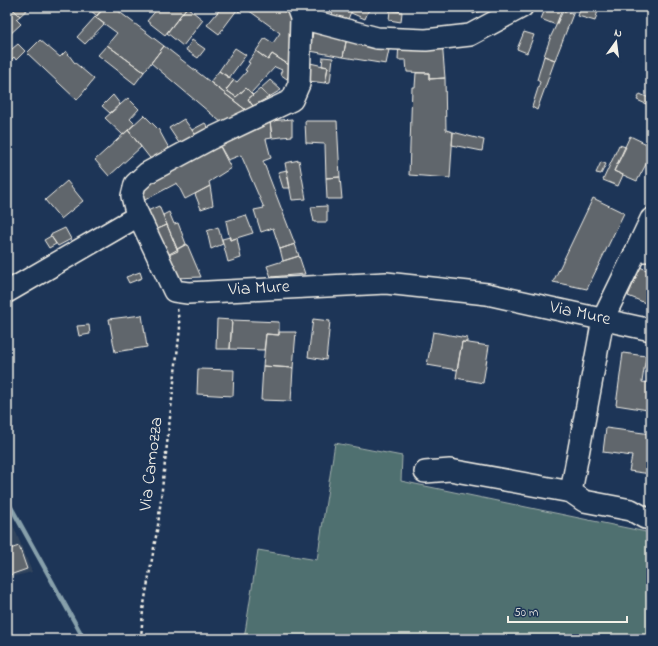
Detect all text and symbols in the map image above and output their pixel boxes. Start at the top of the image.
north arrow [596,22,636,62]
text: N [613,25,624,42]
street label: Via Mure [227,274,291,304]
street label: Via Mure [546,295,614,333]
street label: Via Camozza [133,415,171,514]
scale bar [508,598,627,624]
text: 50 m [514,604,538,622]

